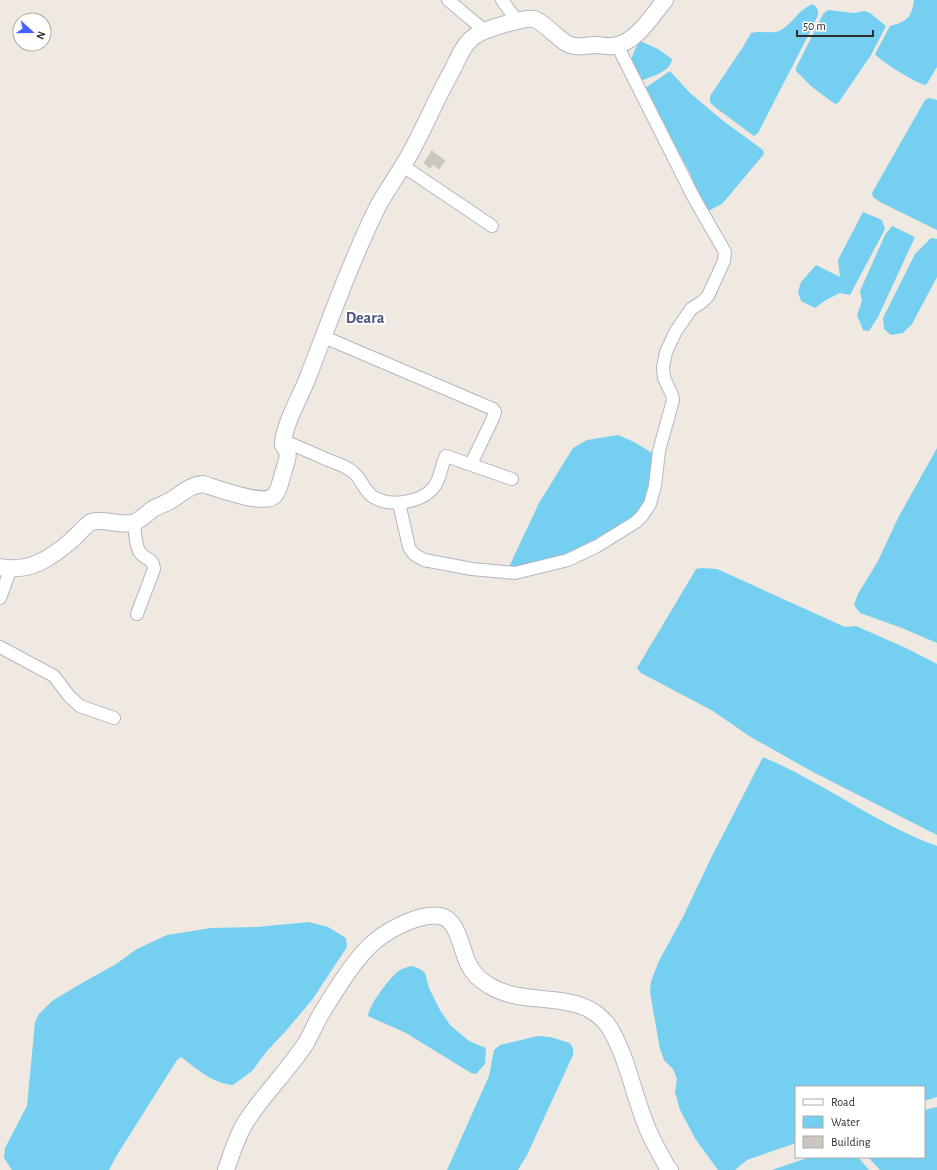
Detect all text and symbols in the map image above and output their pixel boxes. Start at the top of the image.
north arrow [12,12,52,52]
scale bar [797,12,873,38]
text: 50 m [803,20,826,32]
text: N [34,30,47,41]
district label: Deara [346,310,385,326]
legend [795,1086,925,1158]
text: Road [831,1096,855,1108]
text: Water [831,1116,860,1128]
text: Building [831,1136,871,1148]

